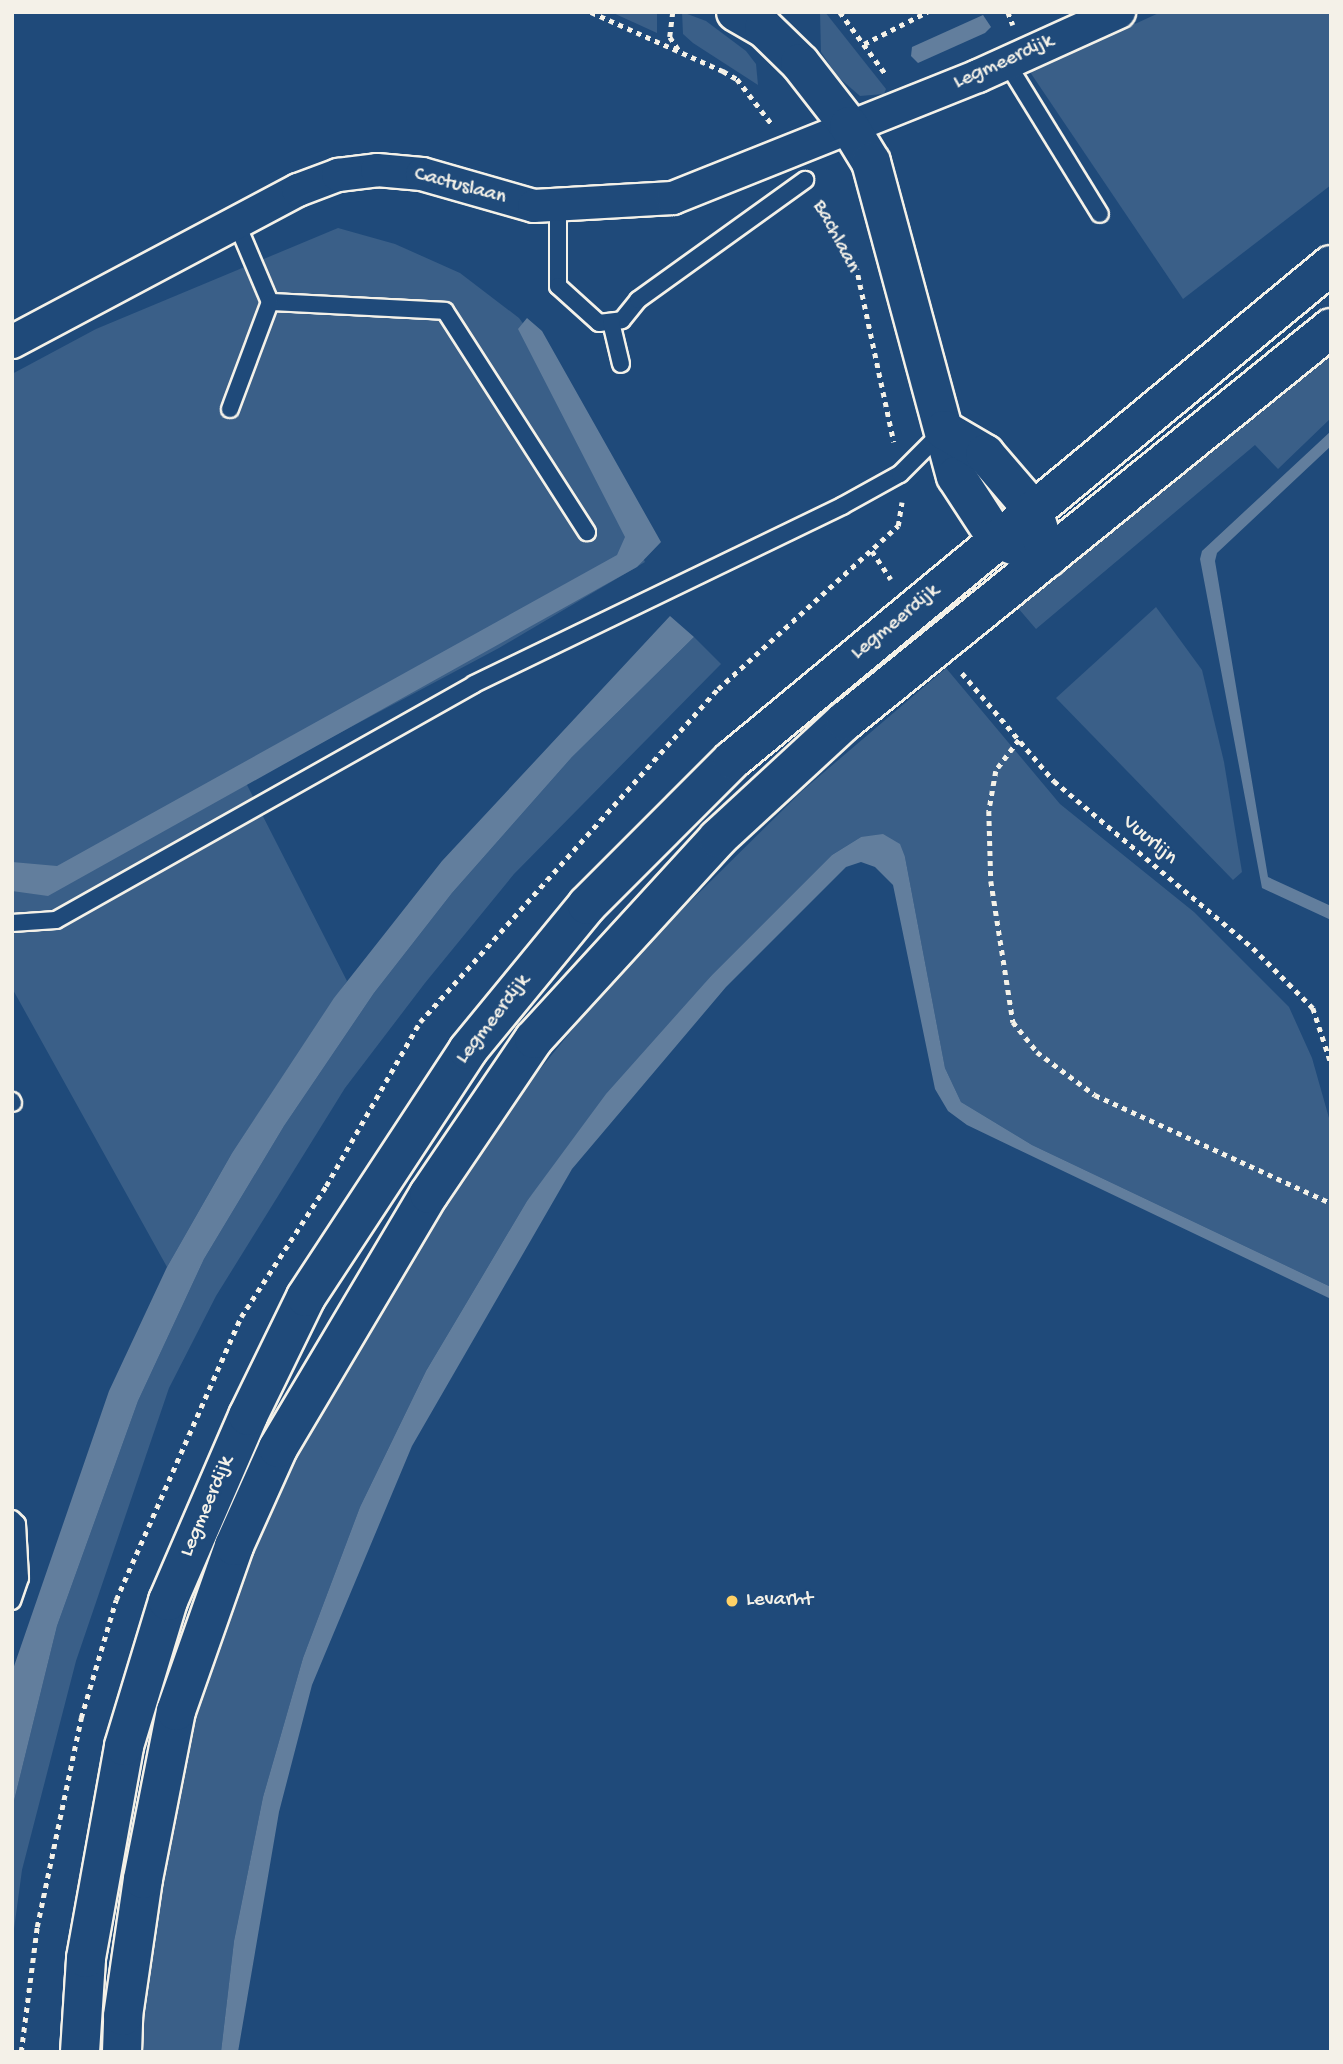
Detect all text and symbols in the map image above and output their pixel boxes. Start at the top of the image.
street label: Legmeerdijk [950,30,1058,96]
street label: Cactuslaan [411,163,509,211]
street label: Bachlaan [805,196,865,278]
street label: Legmeerdijk [847,580,945,666]
street label: Vuurlijn [1116,811,1182,871]
street label: Legmeerdijk [451,970,537,1070]
street label: Legmeerdijk [176,1453,240,1561]
place label: Levarht [746,1588,813,1614]
marker: Levarht [724,1593,740,1609]

